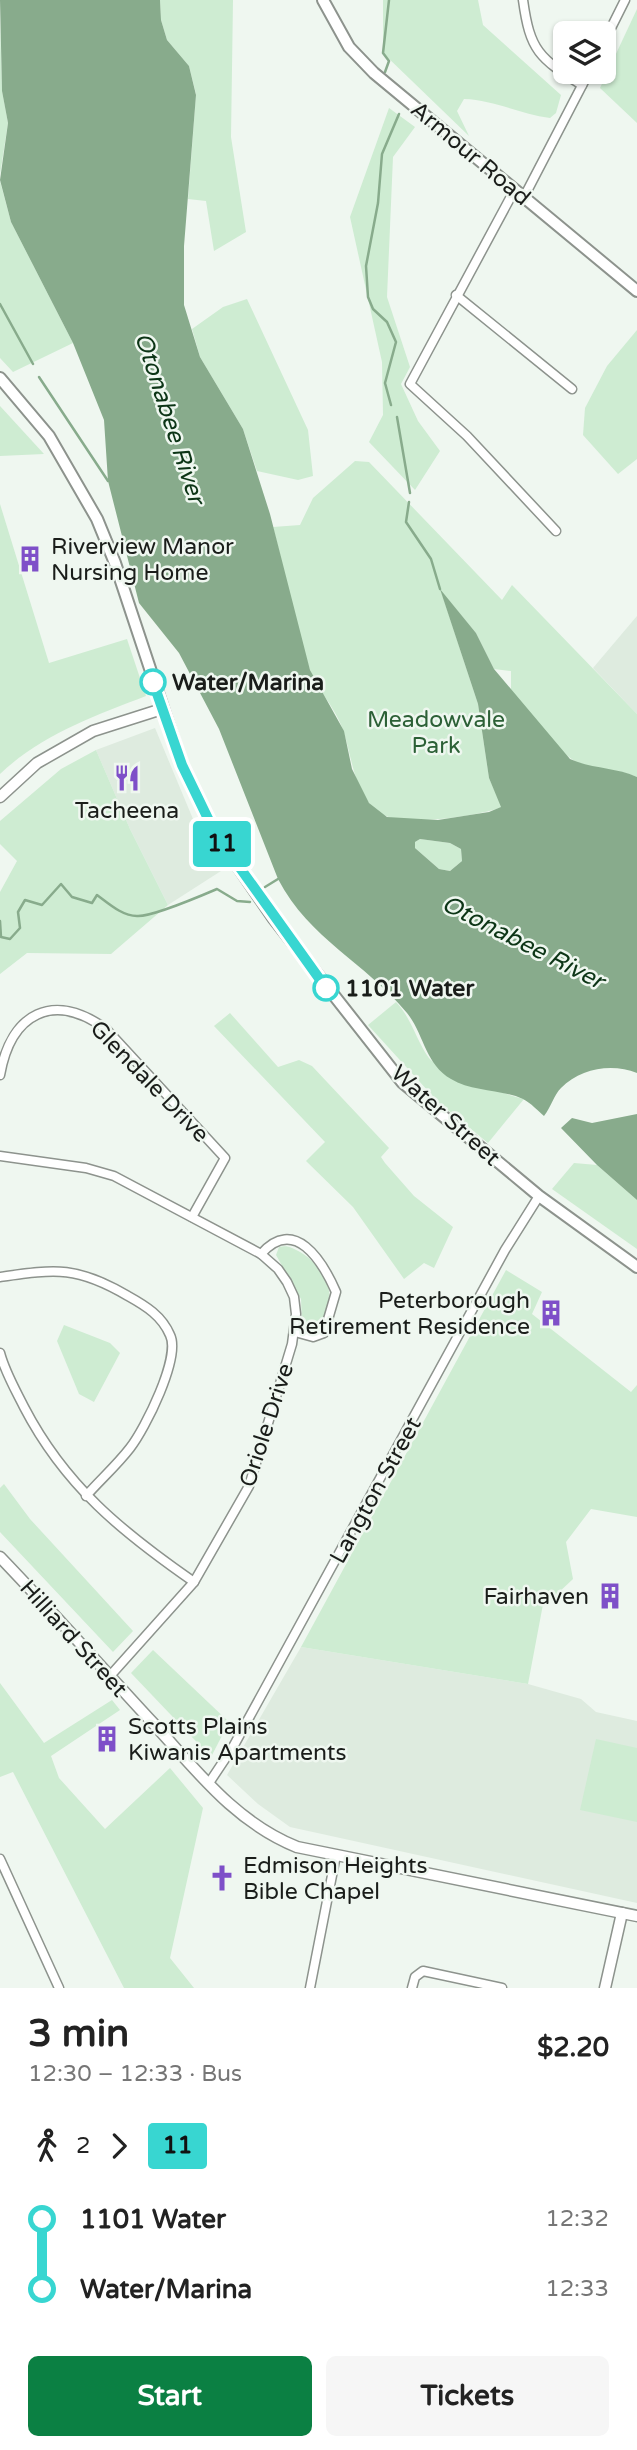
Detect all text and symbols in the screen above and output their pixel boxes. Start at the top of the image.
map controls [553,21,616,84]
button: layers [553,21,616,84]
street label: Armour Road [405,96,536,212]
water label: Otonabee River [128,329,212,510]
place label: Riverview Manor Nursing Home [51,533,234,587]
building icon: Riverview Manor Nursing Home [15,544,45,574]
marker: Water/Marina [140,669,166,695]
place label: Water/Marina [172,669,324,697]
park label: Meadowvale Park [367,706,505,760]
restaurant icon: Tacheena [112,763,142,793]
place label: Tacheena [75,797,179,825]
line badge: 11 [190,821,254,867]
text: 11 [207,829,237,858]
water label: Otonabee River [437,889,611,997]
marker: 1101 Water [313,975,339,1001]
place label: 1101 Water [345,975,475,1003]
street label: Glendale Drive [84,1015,215,1149]
street label: Water Street [385,1059,506,1172]
place label: Peterborough Retirement Residence [289,1287,530,1341]
building icon: Peterborough Retirement Residence [536,1298,566,1328]
street label: Oriole Drive [234,1360,300,1491]
street label: Langton Street [324,1412,428,1569]
street label: Hilliard Street [13,1574,133,1703]
building icon: Fairhaven [595,1581,625,1611]
place label: Fairhaven [484,1583,589,1611]
place label: Scotts Plains Kiwanis Apartments [128,1713,347,1767]
building icon: Scotts Plains Kiwanis Apartments [92,1724,122,1754]
place label: Edmison Heights Bible Chapel [243,1852,428,1906]
church icon: Edmison Heights Bible Chapel [207,1863,237,1893]
text: 3 min [28,2011,129,2057]
text: $2.20 [537,2032,609,2063]
text: 12:30 – 12:33 · Bus [28,2060,242,2088]
icon: walk [28,2127,66,2165]
icon: forward [100,2127,138,2165]
text: 11 [162,2131,193,2160]
text: 2 [76,2132,90,2160]
text: 1101 Water [80,2204,226,2235]
text: 12:32 [545,2205,609,2233]
text: Water/Marina [80,2274,252,2305]
text: 12:33 [545,2275,609,2303]
button: Start [28,2356,312,2436]
button: Tickets [326,2356,609,2436]

